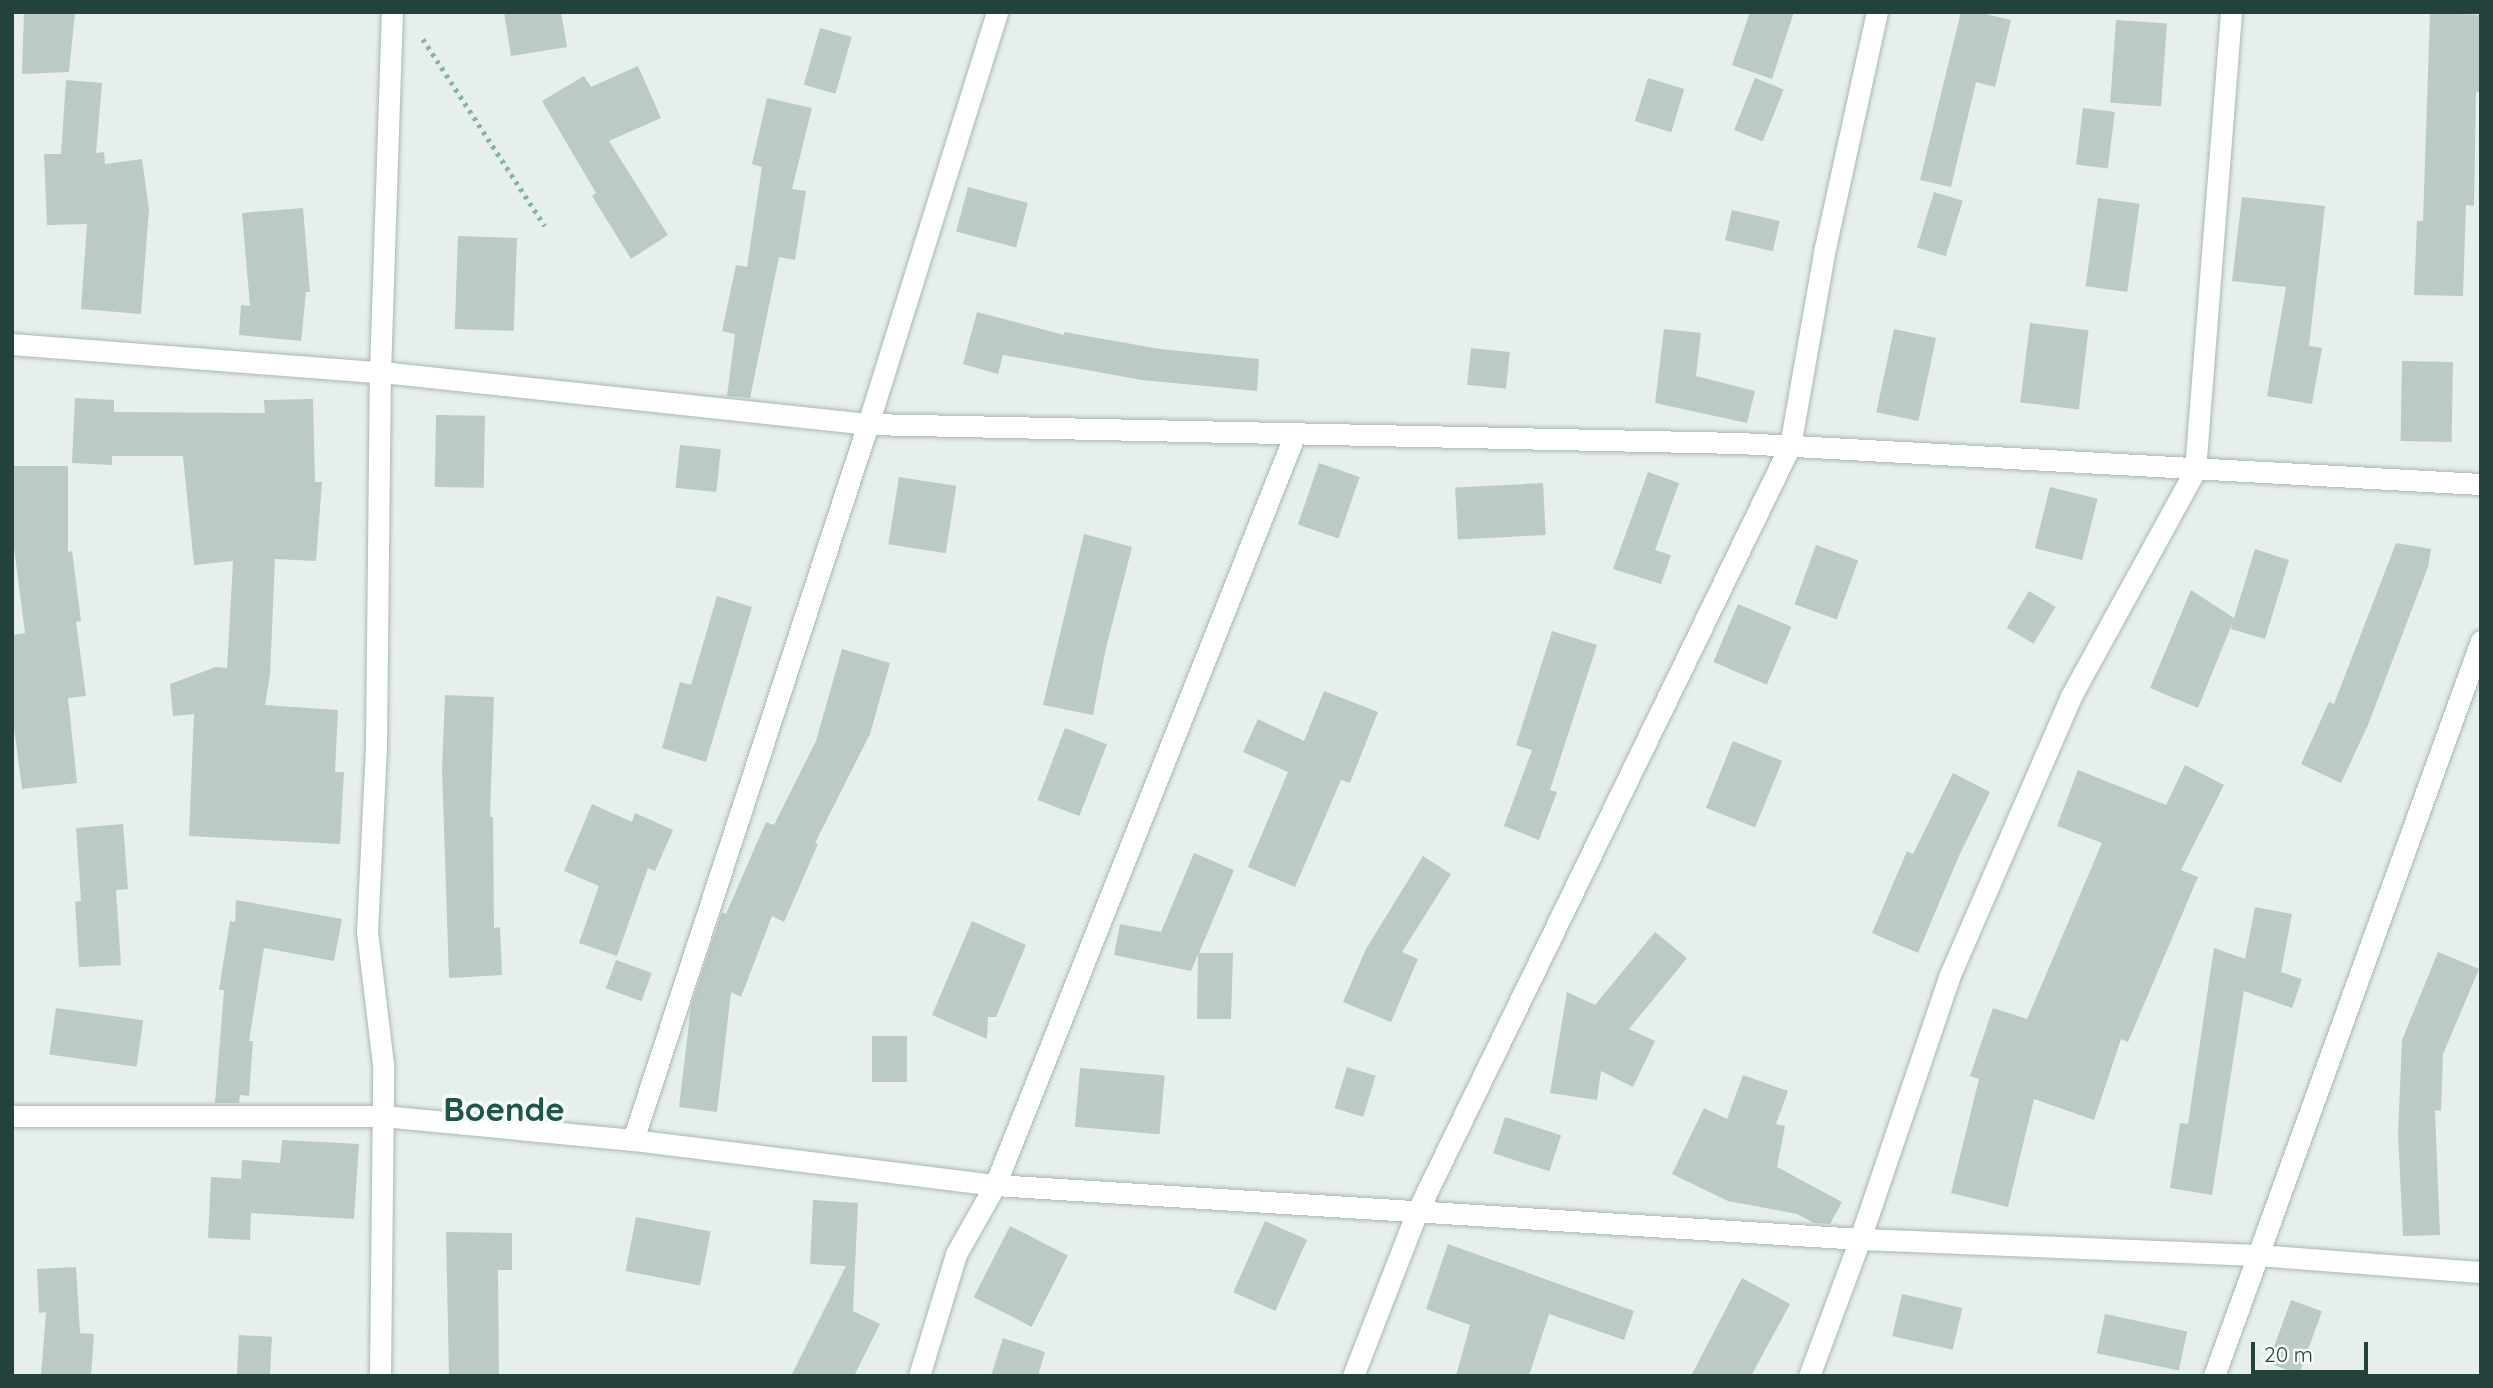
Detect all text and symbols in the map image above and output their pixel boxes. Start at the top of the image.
district label: Boende [443,1089,565,1129]
scale bar [2255,1328,2372,1372]
text: 20 m [2264,1341,2313,1367]

